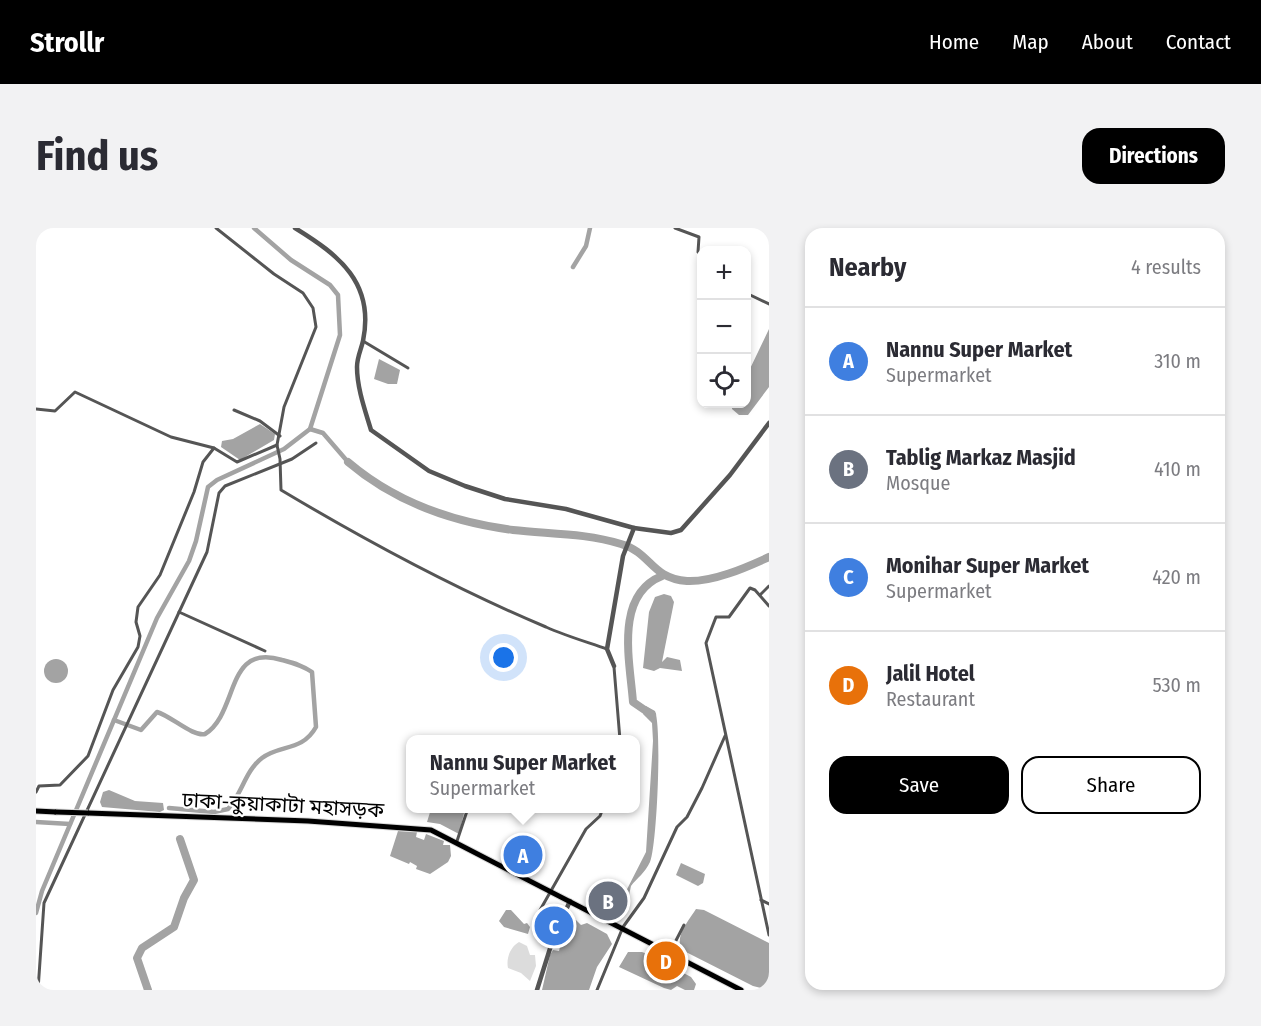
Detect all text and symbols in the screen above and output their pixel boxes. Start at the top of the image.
text: Strollr [30,26,104,59]
text: Home [929,29,979,55]
text: Map [1012,29,1049,55]
text: About [1082,29,1133,55]
text: Contact [1166,29,1231,55]
button: Directions [1082,128,1225,184]
text: Find us [36,131,158,181]
map controls [697,246,751,408]
button: + [697,246,751,300]
text: Nearby [829,252,906,283]
text: 4 results [1131,255,1201,279]
button: − [697,300,751,354]
text: Nannu Super Market [886,336,1072,363]
text: A [843,349,854,373]
text: 310 m [1154,349,1201,373]
button: locate [697,354,751,408]
text: Supermarket [886,363,992,387]
text: Tablig Markaz Masjid [886,444,1076,471]
text: B [843,457,854,481]
text: 410 m [1154,457,1201,481]
text: Mosque [886,471,950,495]
text: Monihar Super Market [886,552,1089,579]
text: C [843,565,854,589]
text: 420 m [1152,565,1201,589]
text: Supermarket [886,579,992,603]
your location [489,643,518,672]
text: Jalil Hotel [886,660,975,687]
text: D [843,673,854,697]
text: 530 m [1152,673,1201,697]
text: Restaurant [886,687,975,711]
popup [406,735,640,813]
text: Nannu Super Market [430,749,616,776]
button: Save [829,756,1009,814]
button: Share [1021,756,1201,814]
text: Supermarket [430,776,535,800]
street label: ঢাকা-কুয়াকাটা মহাসড়ক [180,787,386,823]
pin: A [504,832,542,878]
pin: B [588,878,628,924]
pin: C [534,904,574,948]
pin: D [646,938,686,984]

